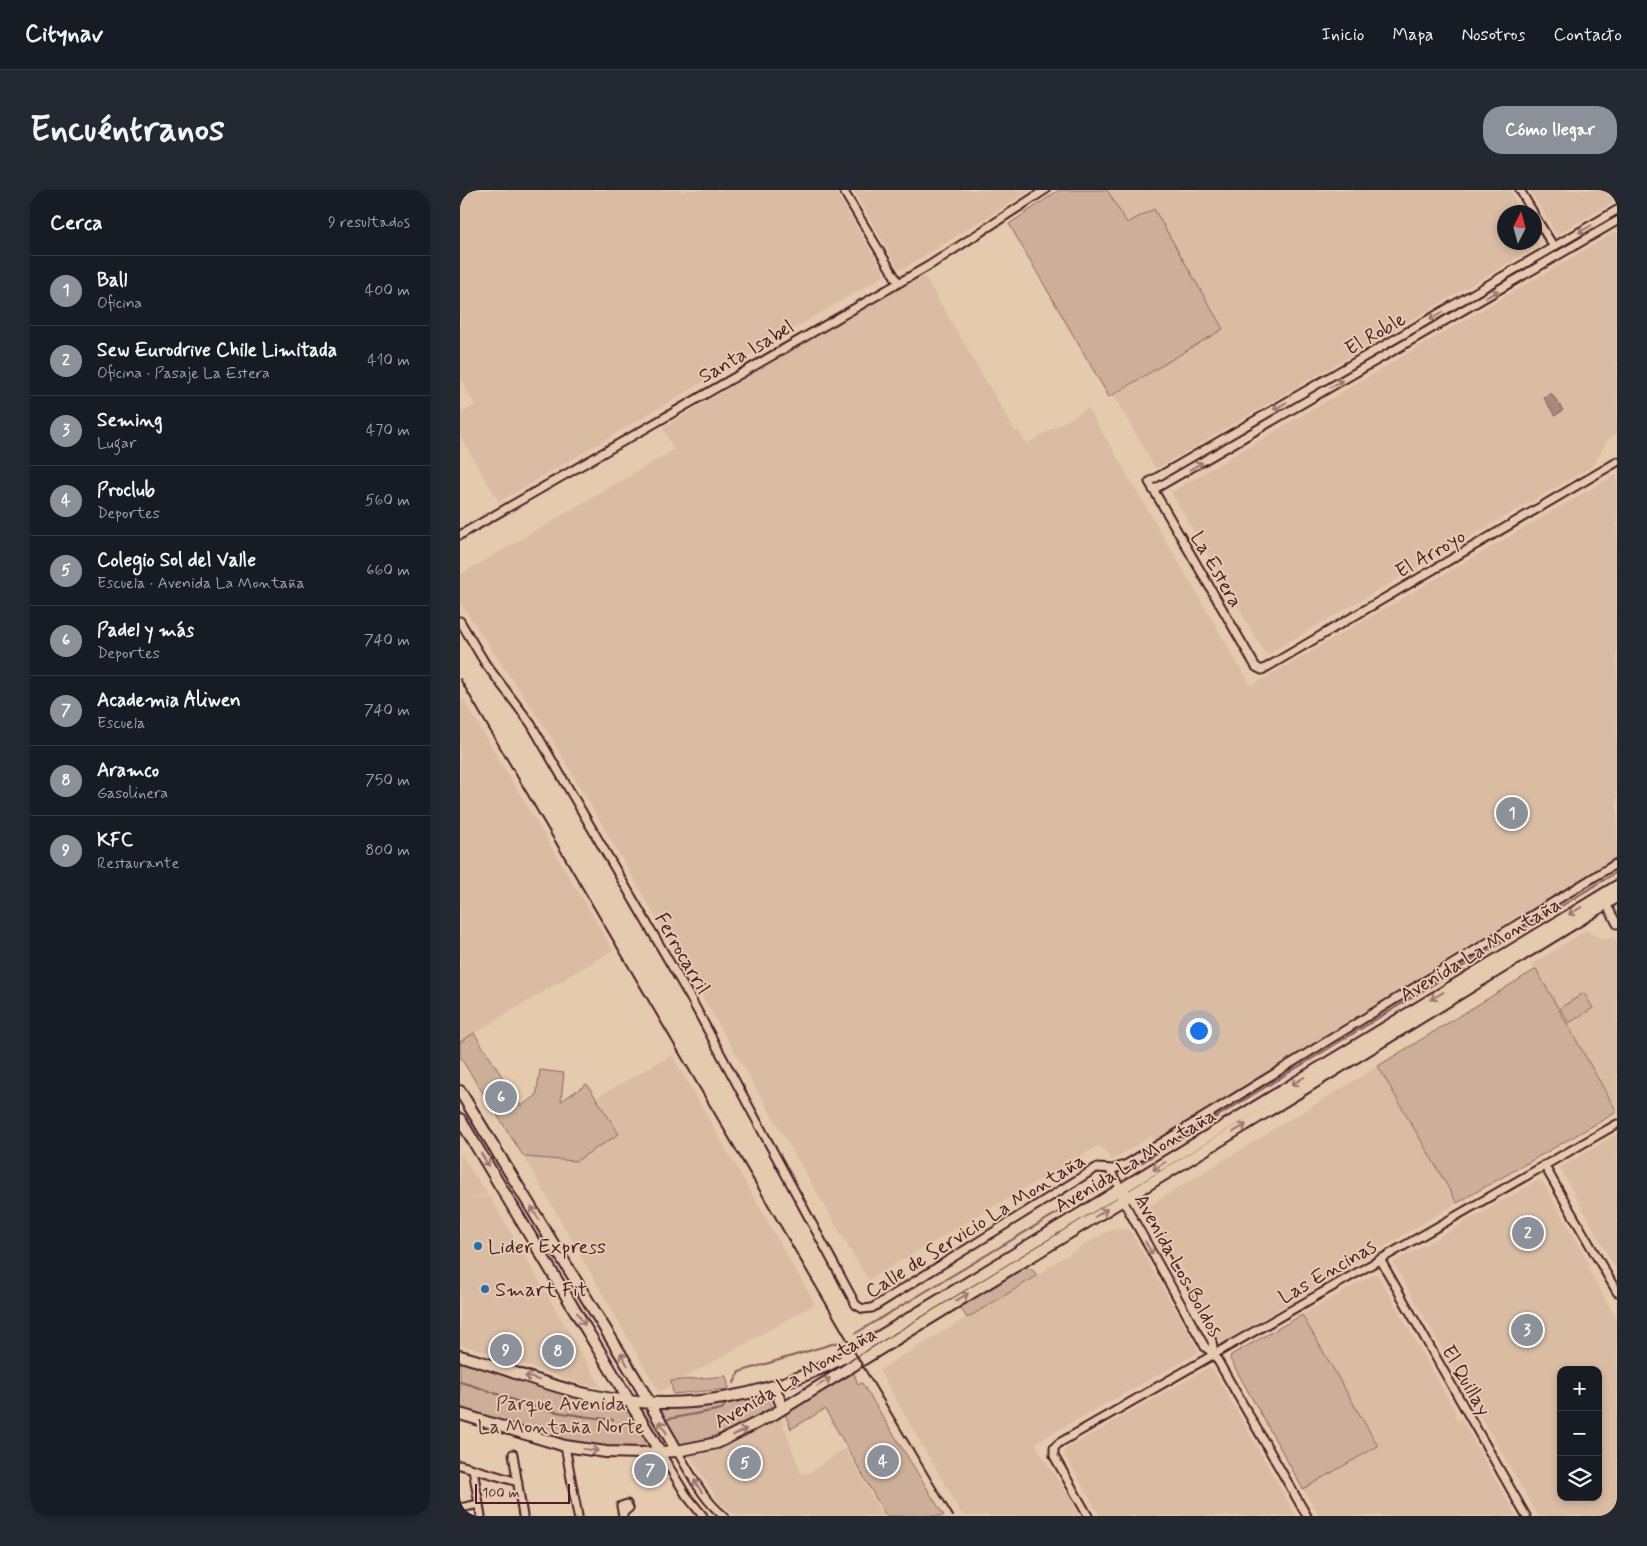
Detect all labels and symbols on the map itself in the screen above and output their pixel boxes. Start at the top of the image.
north arrow [1497,205,1542,250]
one-way arrow [1579,224,1593,234]
one-way arrow [1484,289,1498,299]
street label: El Roble [1340,306,1411,363]
one-way arrow [1430,312,1444,322]
street label: Santa Isabel [694,314,799,390]
one-way arrow [1328,378,1342,388]
one-way arrow [1274,402,1288,412]
one-way arrow [1188,460,1202,470]
street label: El Arroyo [1391,523,1471,585]
street label: La Estera [1183,527,1248,613]
pin: 1 [1496,794,1528,832]
street label: Avenida La Montaña [1395,891,1567,1009]
one-way arrow [1569,907,1583,917]
street label: Ferrocarril [647,908,716,1000]
one-way arrow [1430,992,1444,1002]
your location [1186,1018,1212,1044]
one-way arrow [1291,1076,1305,1086]
pin: 6 [485,1078,517,1116]
street label: Avenida La Montaña [1050,1102,1222,1220]
one-way arrow [1232,1122,1246,1132]
street label: Calle de Servicio La Montaña [861,1147,1091,1305]
one-way arrow [481,1153,491,1167]
one-way arrow [1153,1161,1167,1171]
street label: Avenida Los Boldos [1127,1189,1228,1342]
one-way arrow [529,1207,539,1221]
one-way arrow [1094,1207,1108,1217]
pin: 2 [1512,1214,1544,1252]
street label: Las Encinas [1274,1233,1382,1311]
place label: Lider Express [488,1234,606,1261]
marker: Lider Express [472,1240,484,1252]
one-way arrow [1144,1241,1154,1255]
place label: Smart Fit [495,1277,587,1304]
marker: Smart Fit [479,1283,491,1295]
one-way arrow [955,1292,969,1302]
pin: 3 [1511,1311,1543,1349]
one-way arrow [576,1312,586,1326]
street label: Avenida La Montaña [709,1321,882,1436]
pin: 9 [490,1331,522,1369]
pin: 8 [542,1332,574,1370]
street label: El Quillay [1435,1340,1497,1421]
one-way arrow [618,1353,628,1367]
one-way arrow [524,1373,540,1383]
one-way arrow [816,1377,830,1387]
park label: Parque Avenida La Montaña Norte [478,1391,644,1441]
one-way arrow [657,1420,667,1434]
one-way arrow [732,1427,747,1437]
pin: 4 [867,1442,899,1480]
pin: 5 [729,1444,761,1482]
one-way arrow [583,1445,599,1455]
pin: 7 [634,1451,666,1489]
one-way arrow [693,1479,703,1493]
scale bar [475,1481,570,1504]

